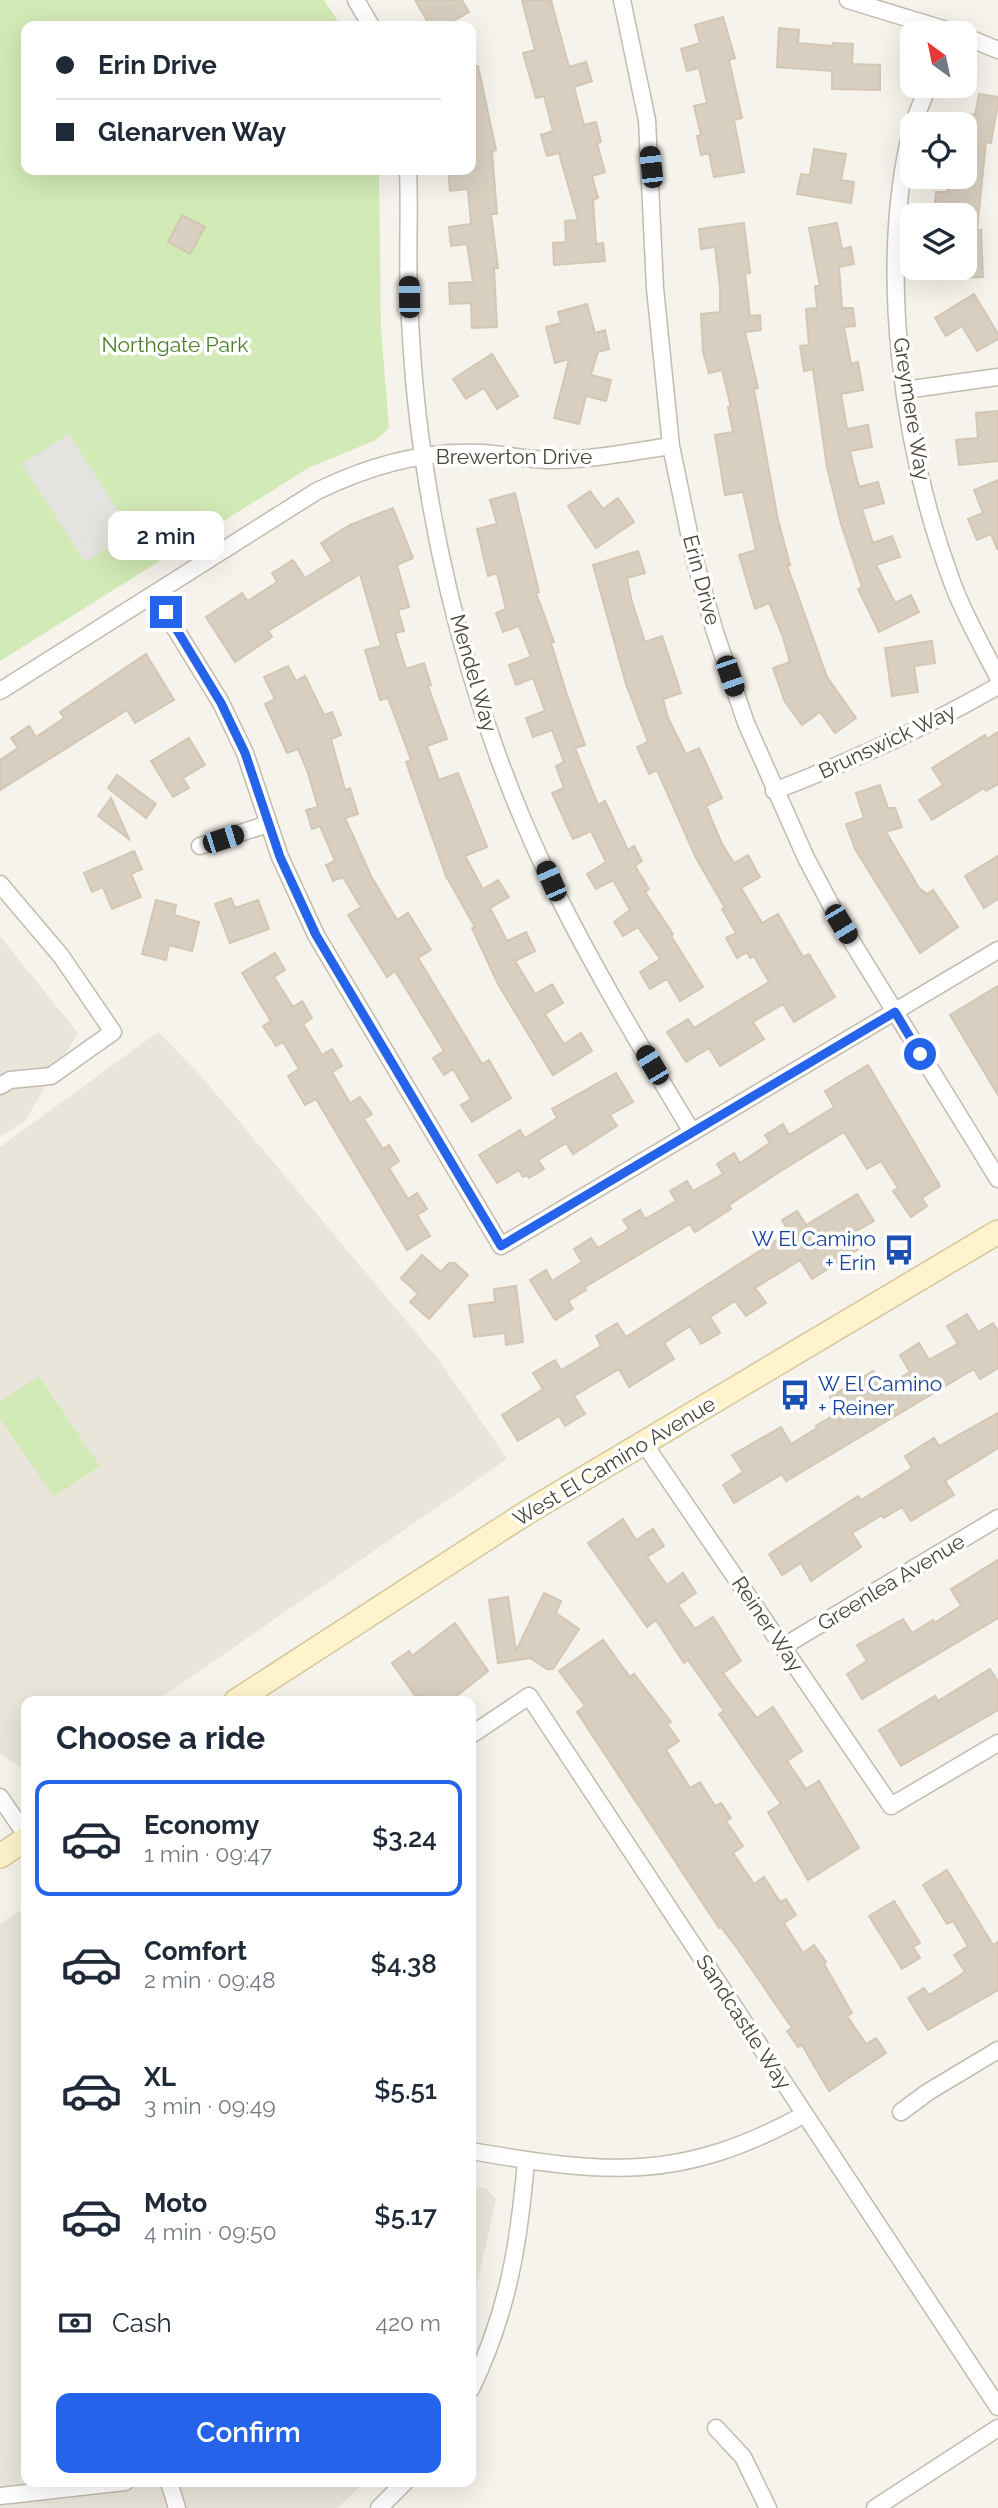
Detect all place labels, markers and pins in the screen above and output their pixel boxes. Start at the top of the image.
place label: W El Camino + Erin [752,1226,876,1275]
bus stop icon: W El Camino + Erin [882,1233,916,1267]
place label: W El Camino + Reiner [818,1371,942,1420]
bus stop icon: W El Camino + Reiner [778,1378,812,1412]

